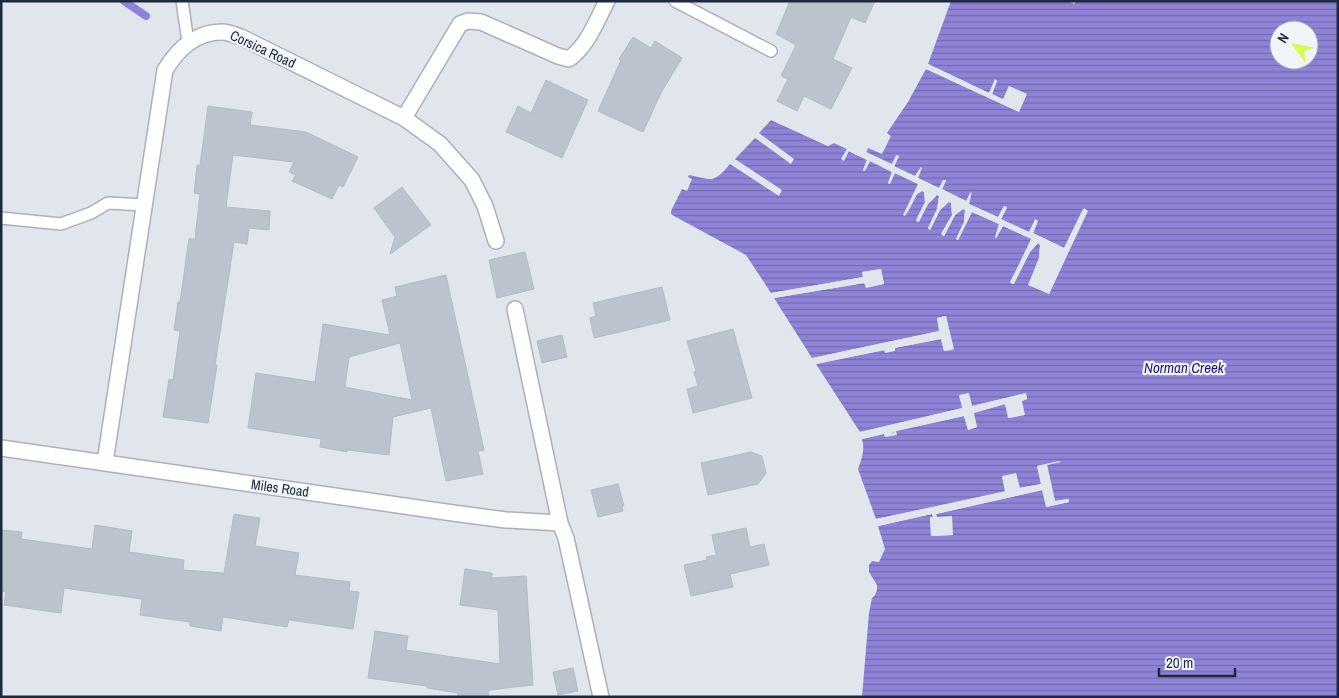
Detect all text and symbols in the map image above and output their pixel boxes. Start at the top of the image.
north arrow [1269,20,1319,70]
street label: Corsica Road [227,26,299,72]
text: N [1273,30,1293,46]
water label: Norman Creek [1144,357,1225,378]
street label: Miles Road [250,475,310,501]
scale bar [1159,646,1235,678]
text: 20 m [1166,652,1193,673]

